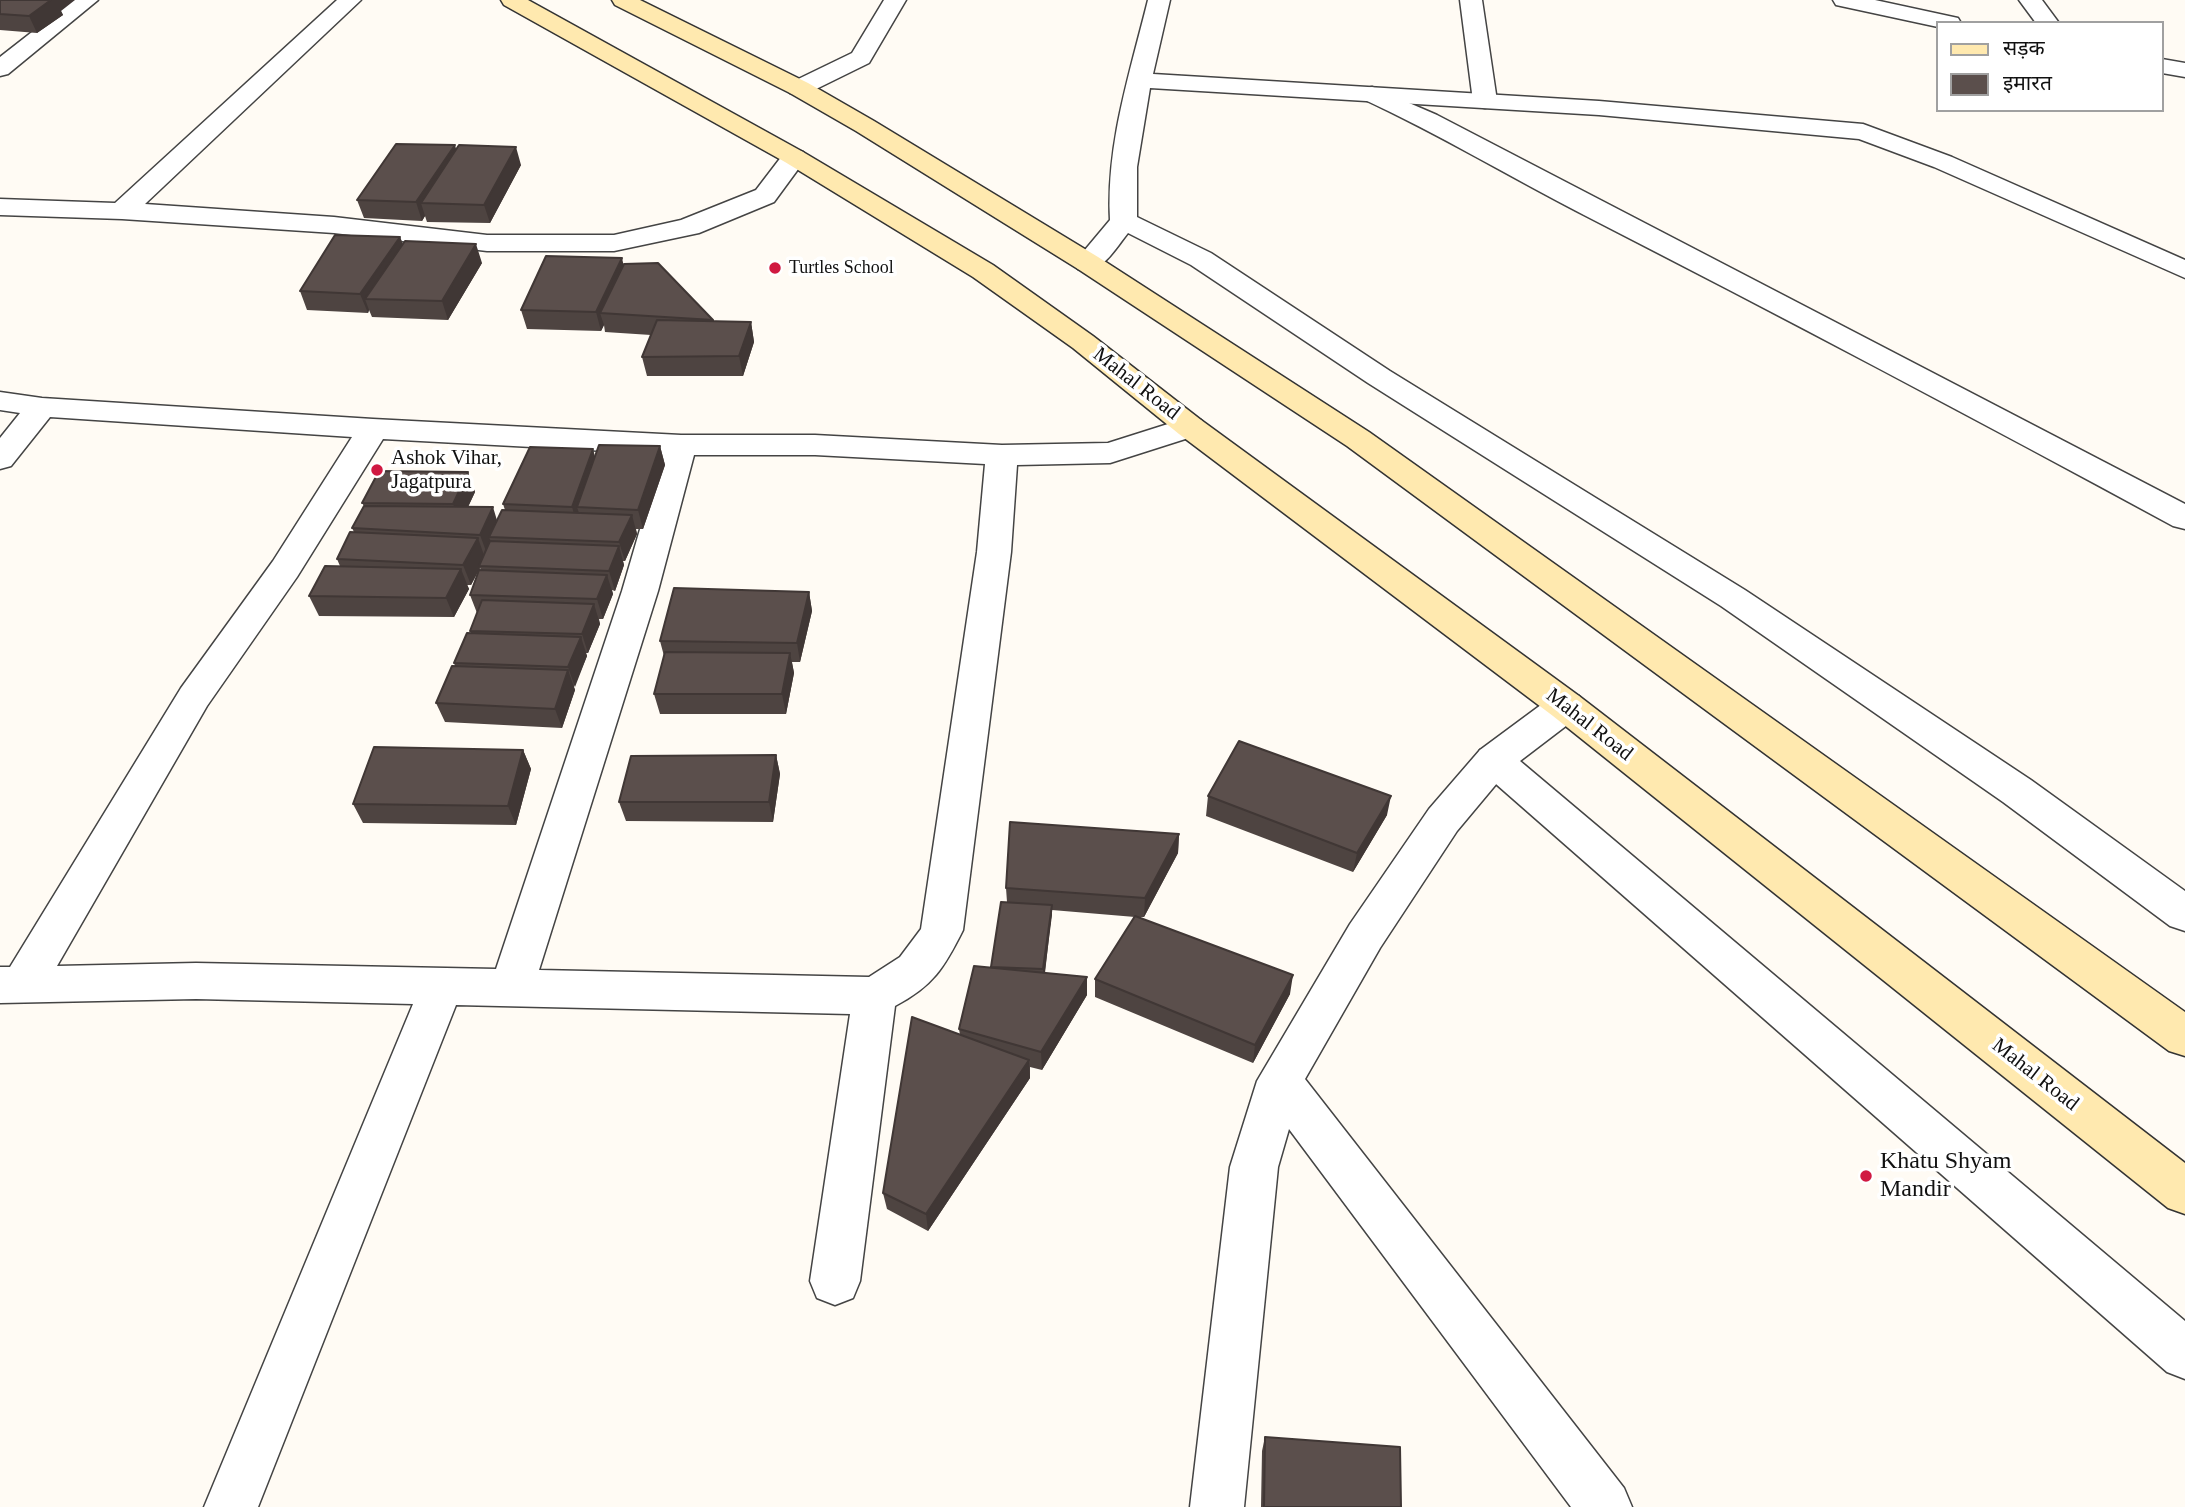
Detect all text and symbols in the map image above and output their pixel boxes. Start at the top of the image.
legend [1937,21,2164,112]
text: सड़क [2003,36,2045,64]
text: इमारत [2003,71,2052,99]
place label: Turtles School [789,257,907,279]
marker: Turtles School [767,260,783,276]
street label: Mahal Road [1082,338,1190,430]
place label: Ashok Vihar, Jagatpura [391,445,514,495]
marker: Ashok Vihar, Jagatpura [369,462,385,478]
street label: Mahal Road [1535,679,1643,771]
street label: Mahal Road [1981,1029,2089,1121]
place label: Khatu Shyam Mandir [1880,1148,2029,1204]
marker: Khatu Shyam Mandir [1858,1168,1874,1184]

